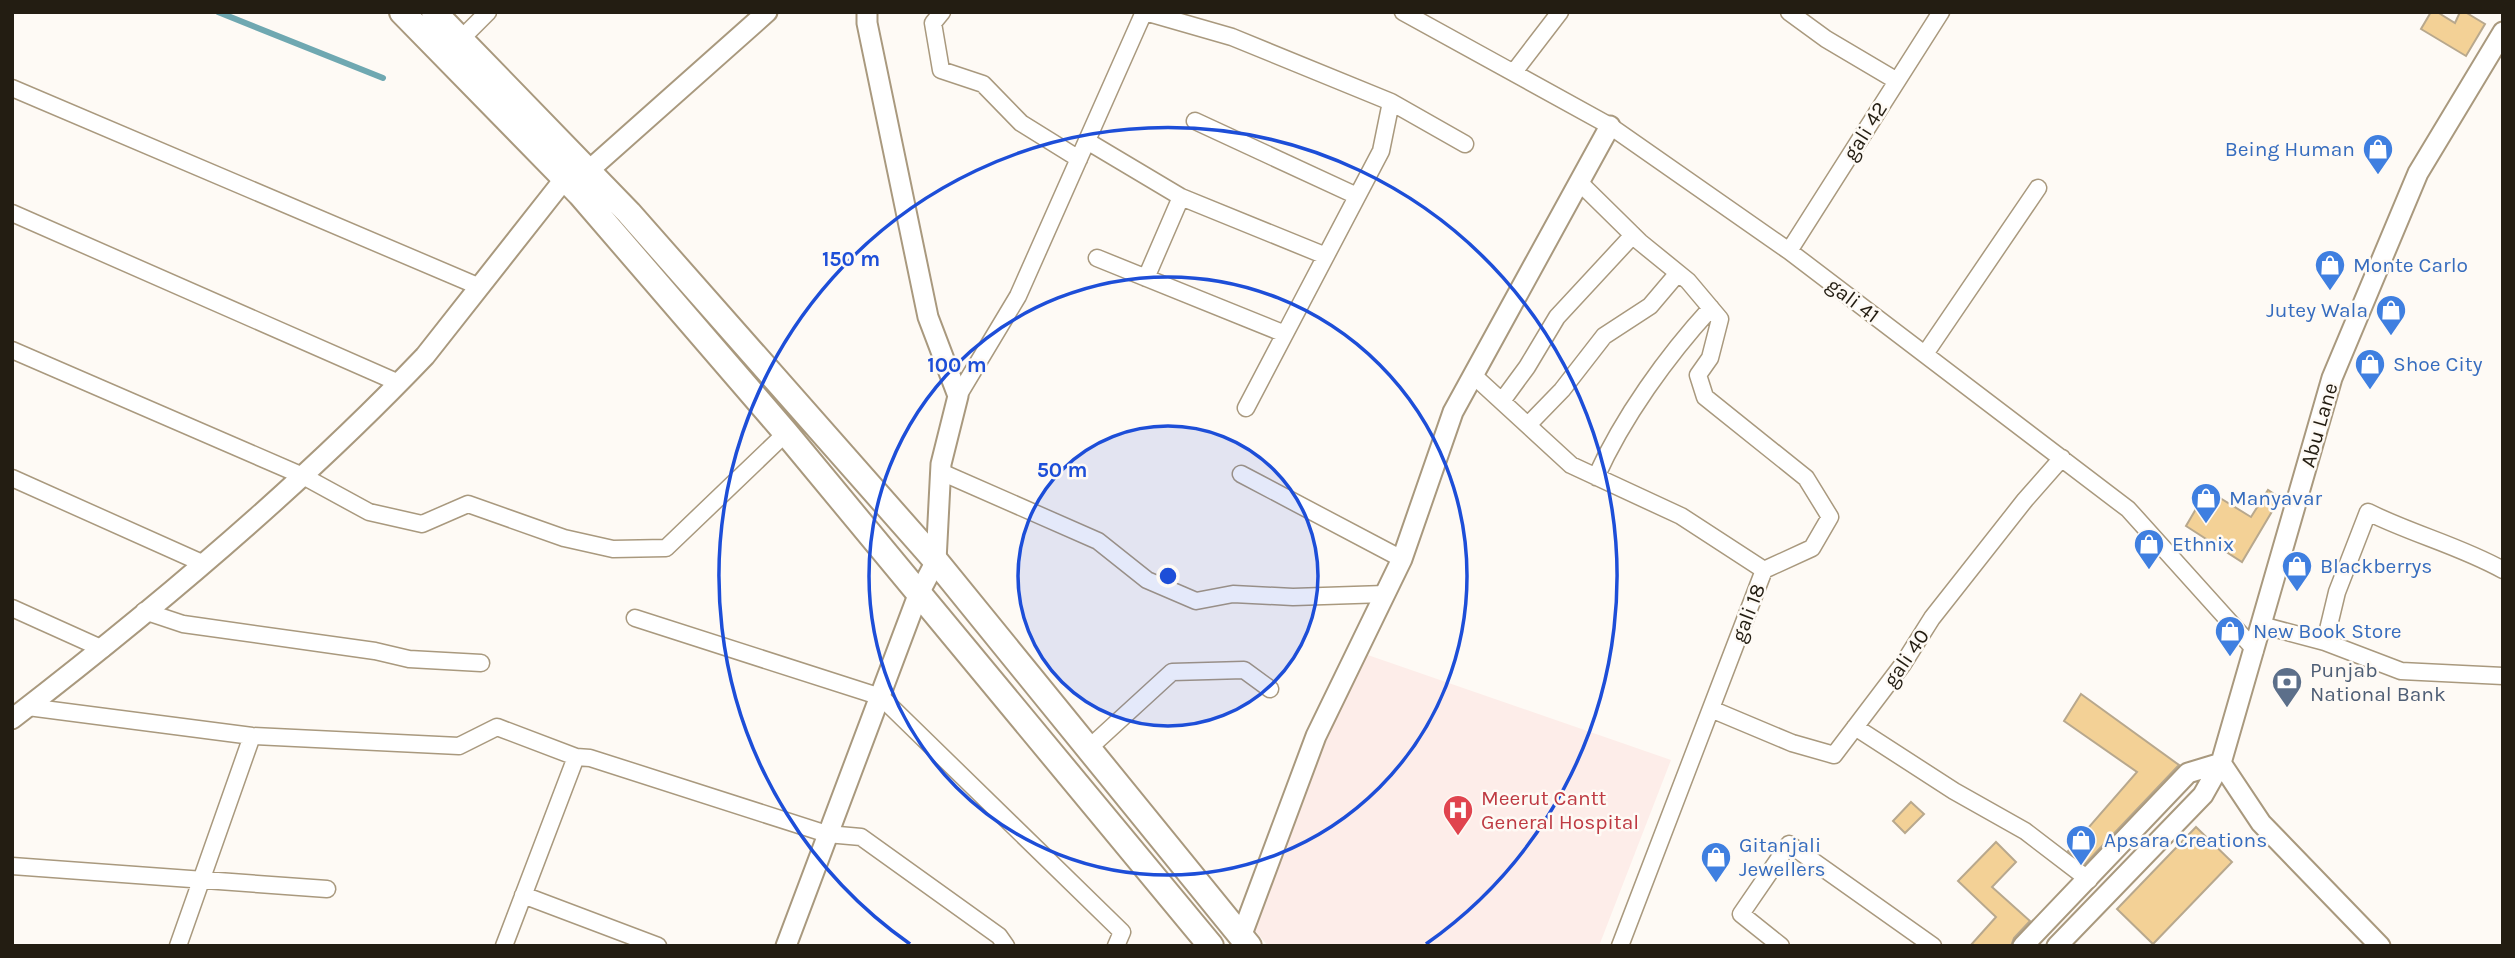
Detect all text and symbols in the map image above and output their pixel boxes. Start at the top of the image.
street label: gali 42 [1838,97,1892,165]
shop icon: Being Human [2361,132,2395,176]
place label: Being Human [2225,137,2355,161]
text: 150 m [822,247,880,271]
shop icon: Monte Carlo [2313,248,2347,292]
place label: Monte Carlo [2353,253,2468,277]
street label: gali 41 [1822,273,1884,327]
shop icon: Jutey Wala [2374,293,2408,337]
place label: Jutey Wala [2266,298,2368,322]
shop icon: Shoe City [2353,347,2387,391]
place label: Shoe City [2393,352,2483,376]
text: 100 m [927,353,987,377]
street label: Abu Lane [2295,380,2343,470]
text: 50 m [1037,458,1087,482]
shop icon: Manyavar [2189,481,2223,525]
place label: Manyavar [2229,486,2322,510]
shop icon: Ethnix [2132,527,2166,571]
place label: Ethnix [2172,532,2234,556]
shop icon: Blackberrys [2280,549,2314,593]
place label: Blackberrys [2320,554,2432,578]
centre of rings [1156,564,1180,588]
street label: gali 18 [1726,581,1770,645]
shop icon: New Book Store [2213,614,2247,658]
place label: New Book Store [2253,619,2402,643]
street label: gali 40 [1878,624,1934,692]
place label: Punjab National Bank [2310,658,2446,706]
bank icon: Punjab National Bank [2270,665,2304,709]
place label: Meerut Cantt General Hospital [1481,786,1639,834]
hospital icon: Meerut Cantt General Hospital [1441,793,1475,837]
shop icon: Apsara Creations [2064,823,2098,867]
place label: Apsara Creations [2104,828,2267,852]
place label: Gitanjali Jewellers [1739,833,1825,881]
shop icon: Gitanjali Jewellers [1699,840,1733,884]

